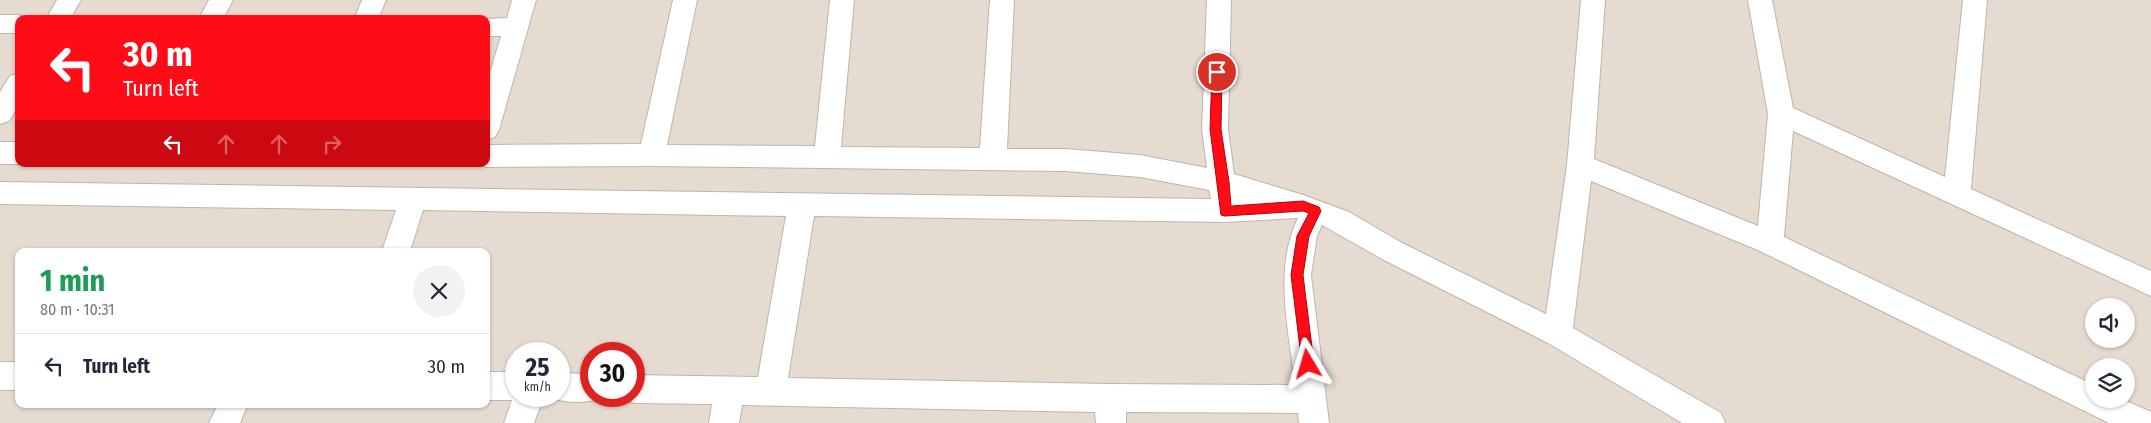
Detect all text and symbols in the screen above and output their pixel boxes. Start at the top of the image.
text: 30 m [123,33,193,75]
icon: left [40,35,105,100]
pin [1196,51,1238,93]
icon: arrive [1203,58,1231,86]
text: Turn left [123,75,199,102]
icon: left [159,130,187,158]
icon: ahead [212,130,240,158]
icon: ahead [265,130,293,158]
icon: right [318,130,346,158]
text: 1 min [40,263,105,299]
button: close [413,265,465,317]
map controls [2085,298,2135,408]
button: sound [2085,298,2135,348]
text: 80 m · 10:31 [40,300,115,319]
position arrow [1281,337,1333,389]
speed limit sign: 30 [580,342,645,407]
icon: left [40,352,68,380]
text: 25 [526,353,549,383]
text: Turn left [83,355,150,378]
text: 30 m [427,355,465,378]
button: layers [2085,358,2135,408]
text: km/h [524,380,551,394]

